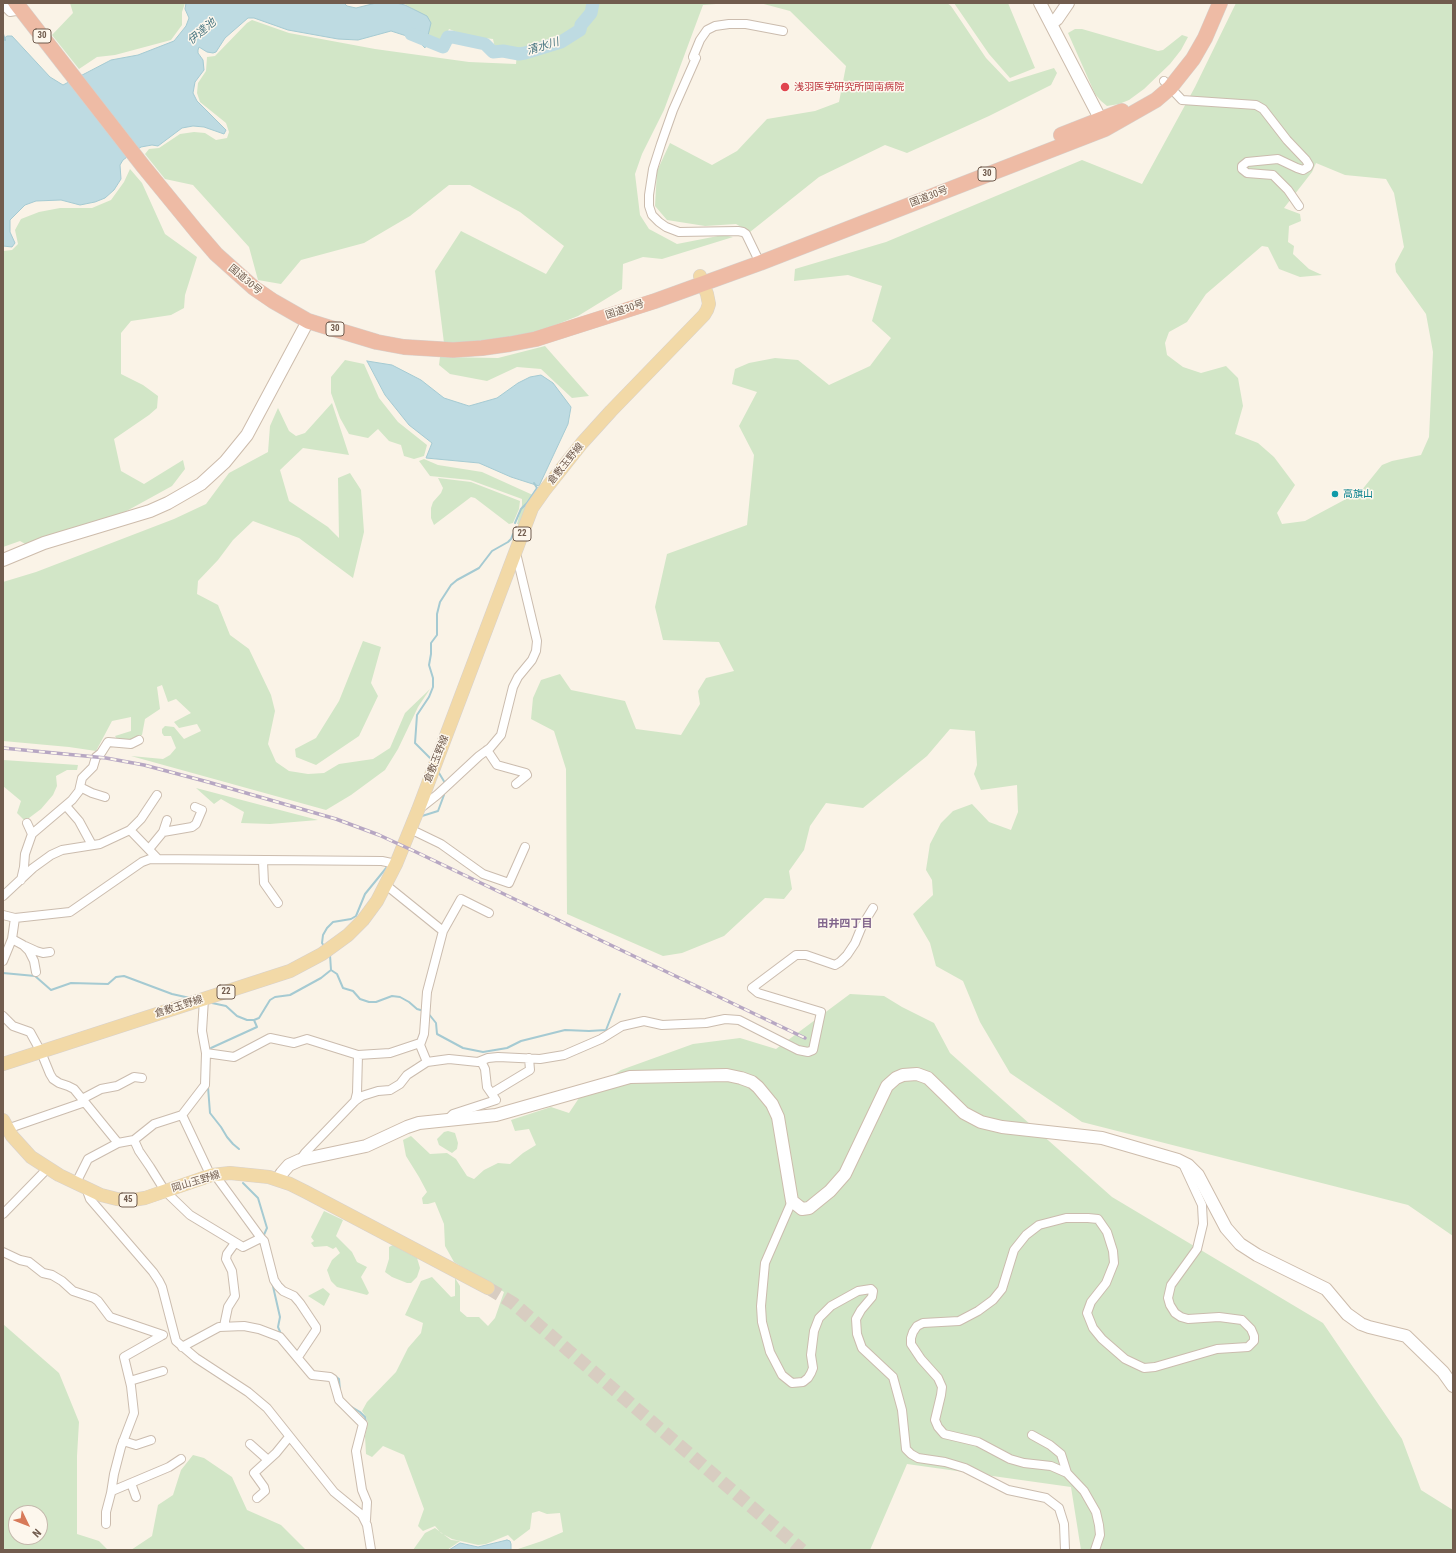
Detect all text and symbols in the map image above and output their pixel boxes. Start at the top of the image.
water label: 伊達池 [185,16,219,48]
road number: 30 [33,29,51,43]
water label: 清水川 [525,36,561,58]
marker: 浅羽医学研究所岡南病院 [779,81,791,93]
place label: 浅羽医学研究所岡南病院 [794,81,904,93]
road number: 30 [978,167,996,181]
street label: 国道30号 [908,184,950,210]
street label: 国道30号 [226,263,264,297]
street label: 国道30号 [604,298,646,322]
road number: 30 [326,322,344,336]
street label: 倉敷玉野線 [546,441,586,487]
place label: 高旗山 [1343,488,1373,500]
marker: 高旗山 [1330,489,1340,499]
road number: 22 [513,527,531,541]
street label: 倉敷玉野線 [422,734,452,784]
district label: 田井四丁目 [818,917,872,931]
road number: 22 [217,985,235,999]
street label: 倉敷玉野線 [153,994,205,1020]
street label: 岡山玉野線 [170,1169,222,1195]
road number: 45 [119,1193,137,1207]
north arrow [8,1505,48,1545]
text: N [29,1526,43,1540]

